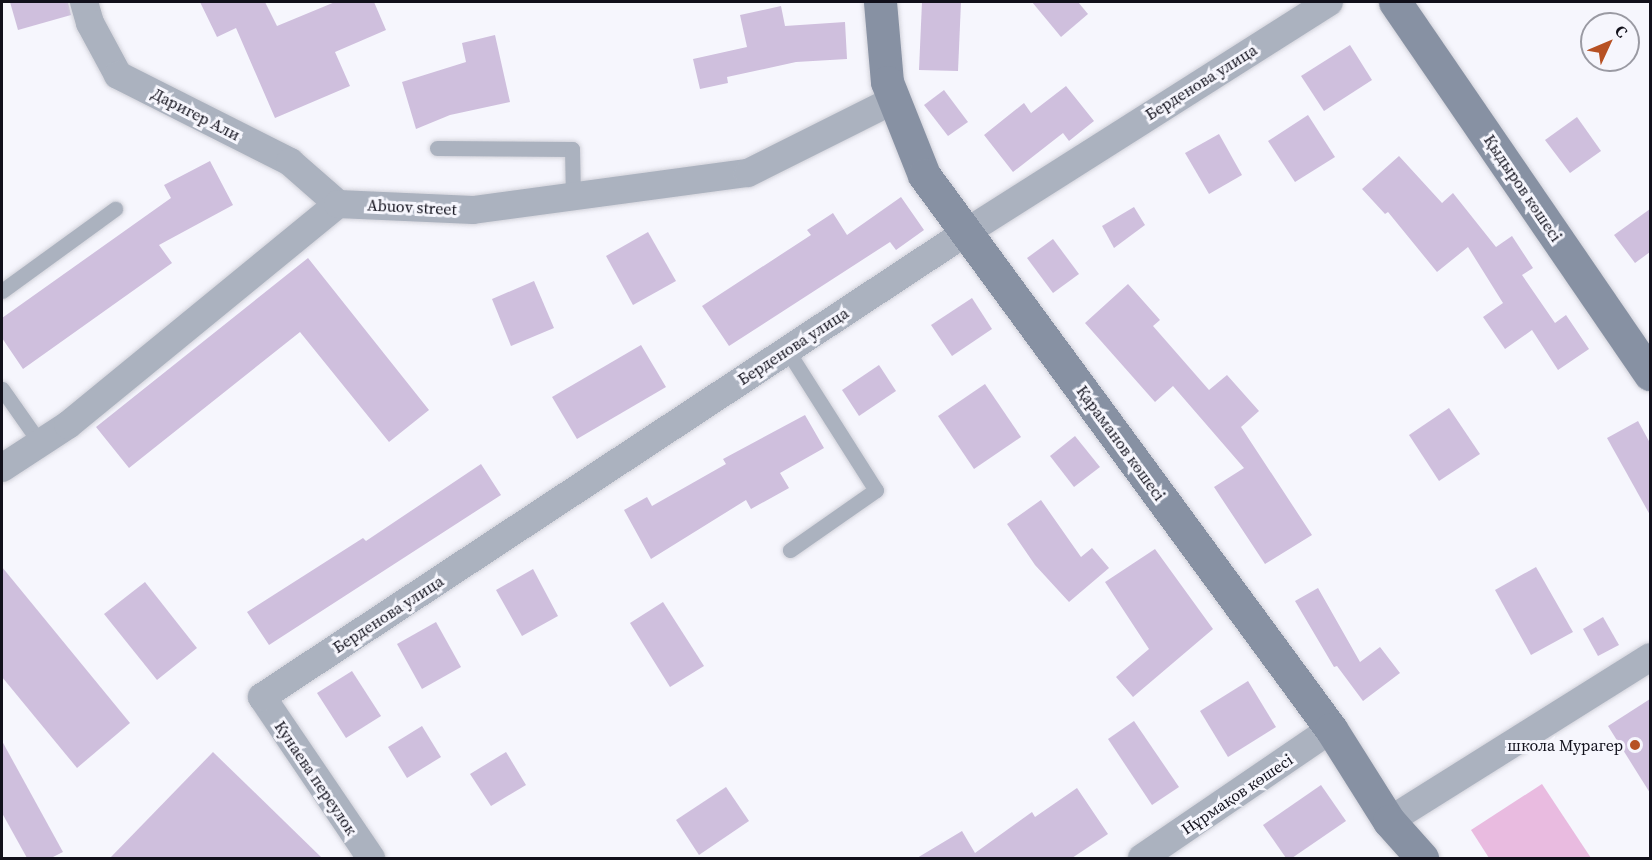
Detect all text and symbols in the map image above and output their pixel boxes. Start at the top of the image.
north arrow [1580,12,1640,72]
text: С [1610,20,1633,42]
street label: Берденова улица [1142,40,1260,124]
street label: Даригер Али [149,84,243,144]
street label: Қыдыров көшесі [1480,131,1566,245]
street label: Abuov street [367,195,457,219]
street label: Берденова улица [734,303,852,389]
street label: Қараманов көшесі [1073,382,1169,504]
street label: Берденова улица [329,571,447,657]
street label: Кунаева переулок [271,717,361,839]
place label: школа Мурагер [1507,735,1623,755]
marker: школа Мурагер [1628,738,1642,752]
street label: Нұрмақов көшесі [1178,750,1296,838]

